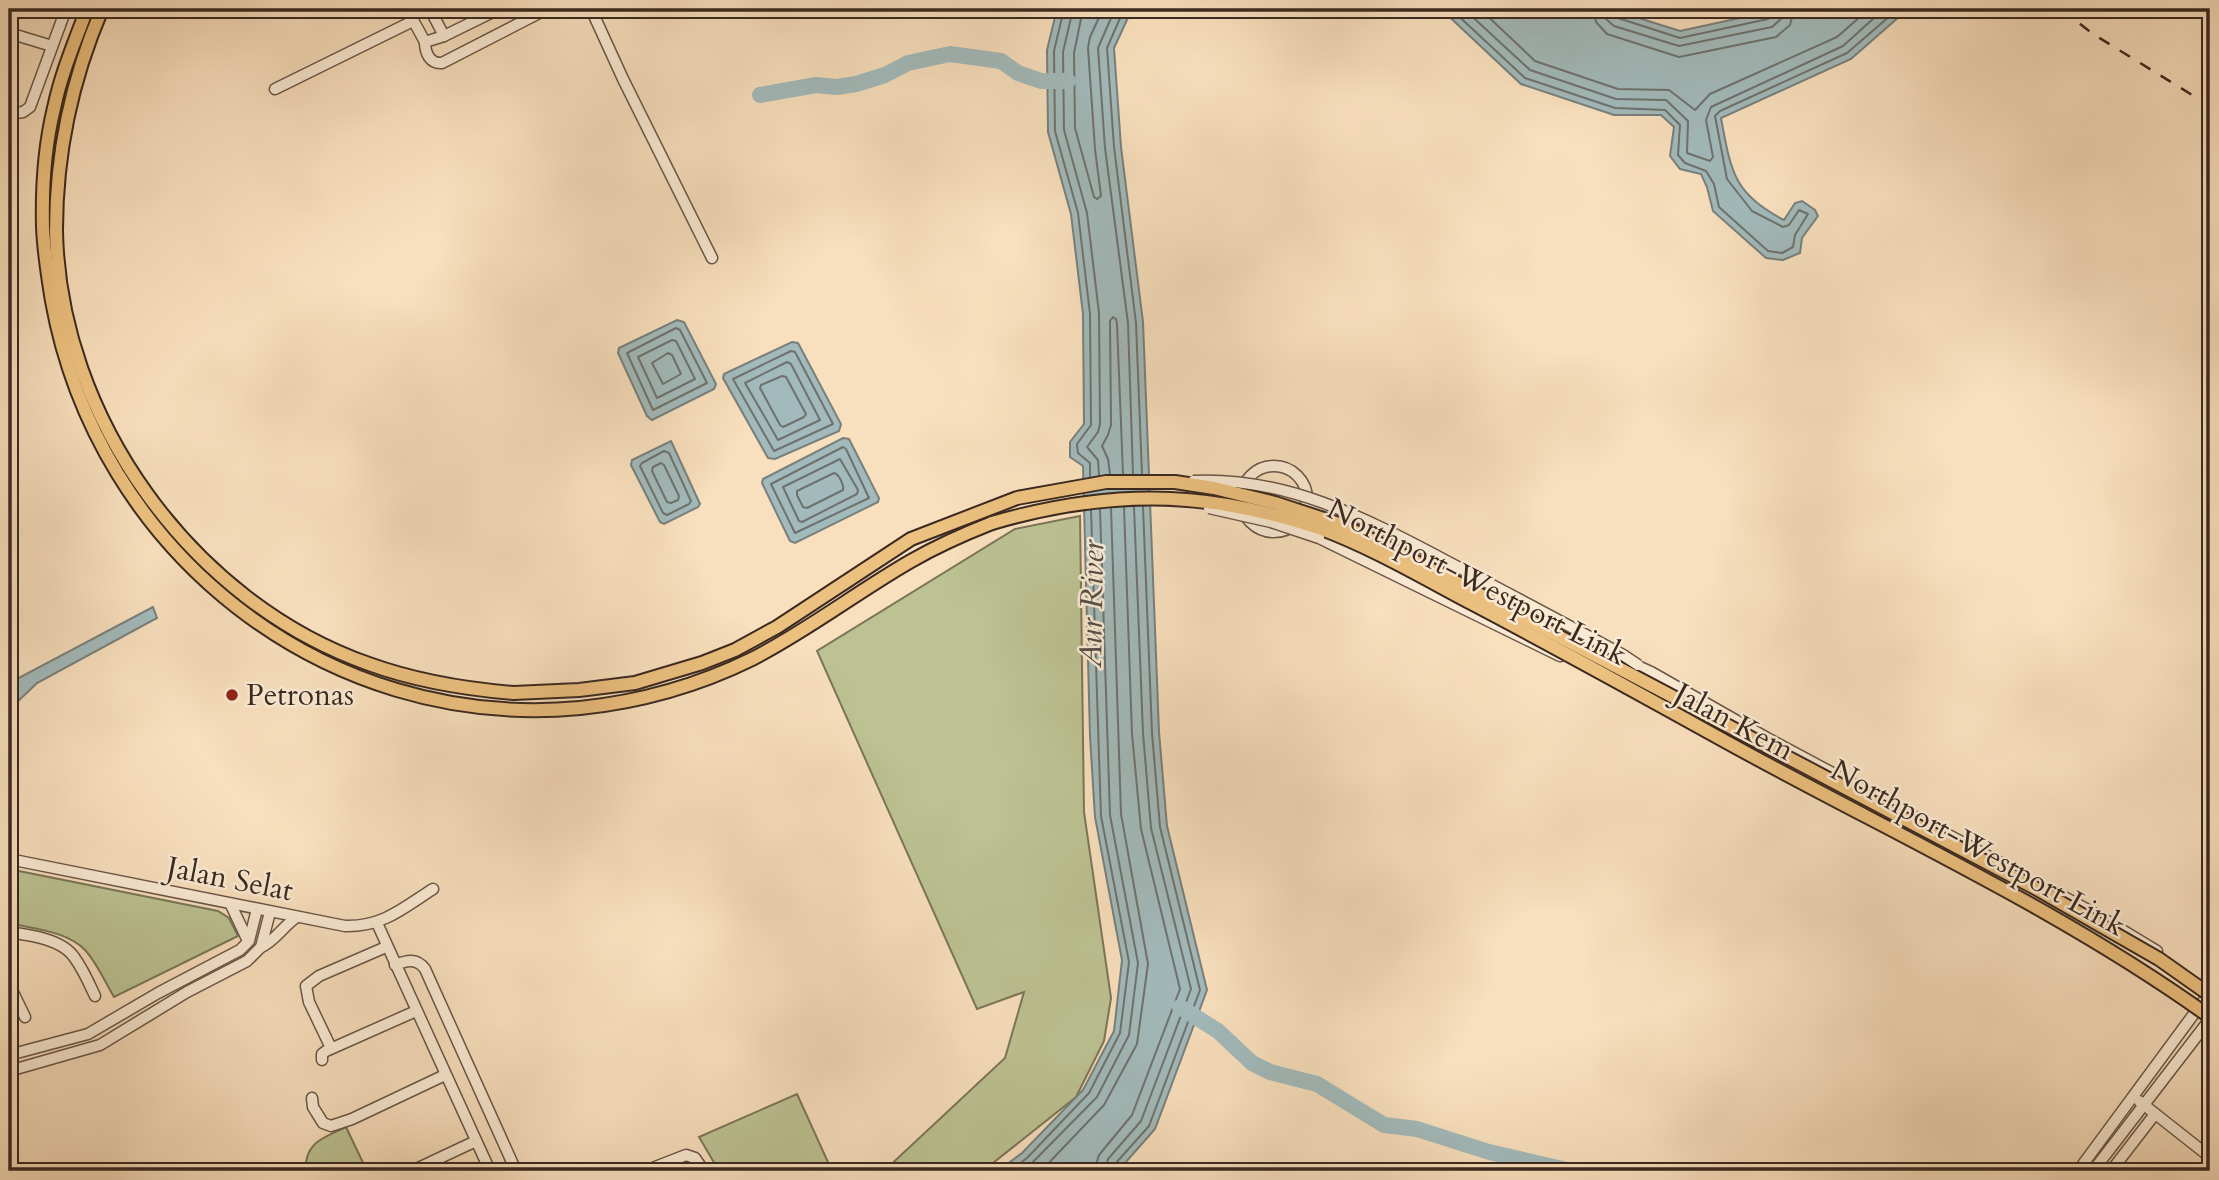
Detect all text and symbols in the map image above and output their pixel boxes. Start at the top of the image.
street label: Northport-Westport Link [1320,489,1634,675]
water label: Aur River [1069,538,1115,669]
street label: Jalan Kem [1663,671,1802,771]
place label: Petronas [246,675,354,716]
marker: Petronas [224,687,240,703]
street label: Northport-Westport Link [1823,750,2133,946]
street label: Jalan Selat [160,846,297,911]

